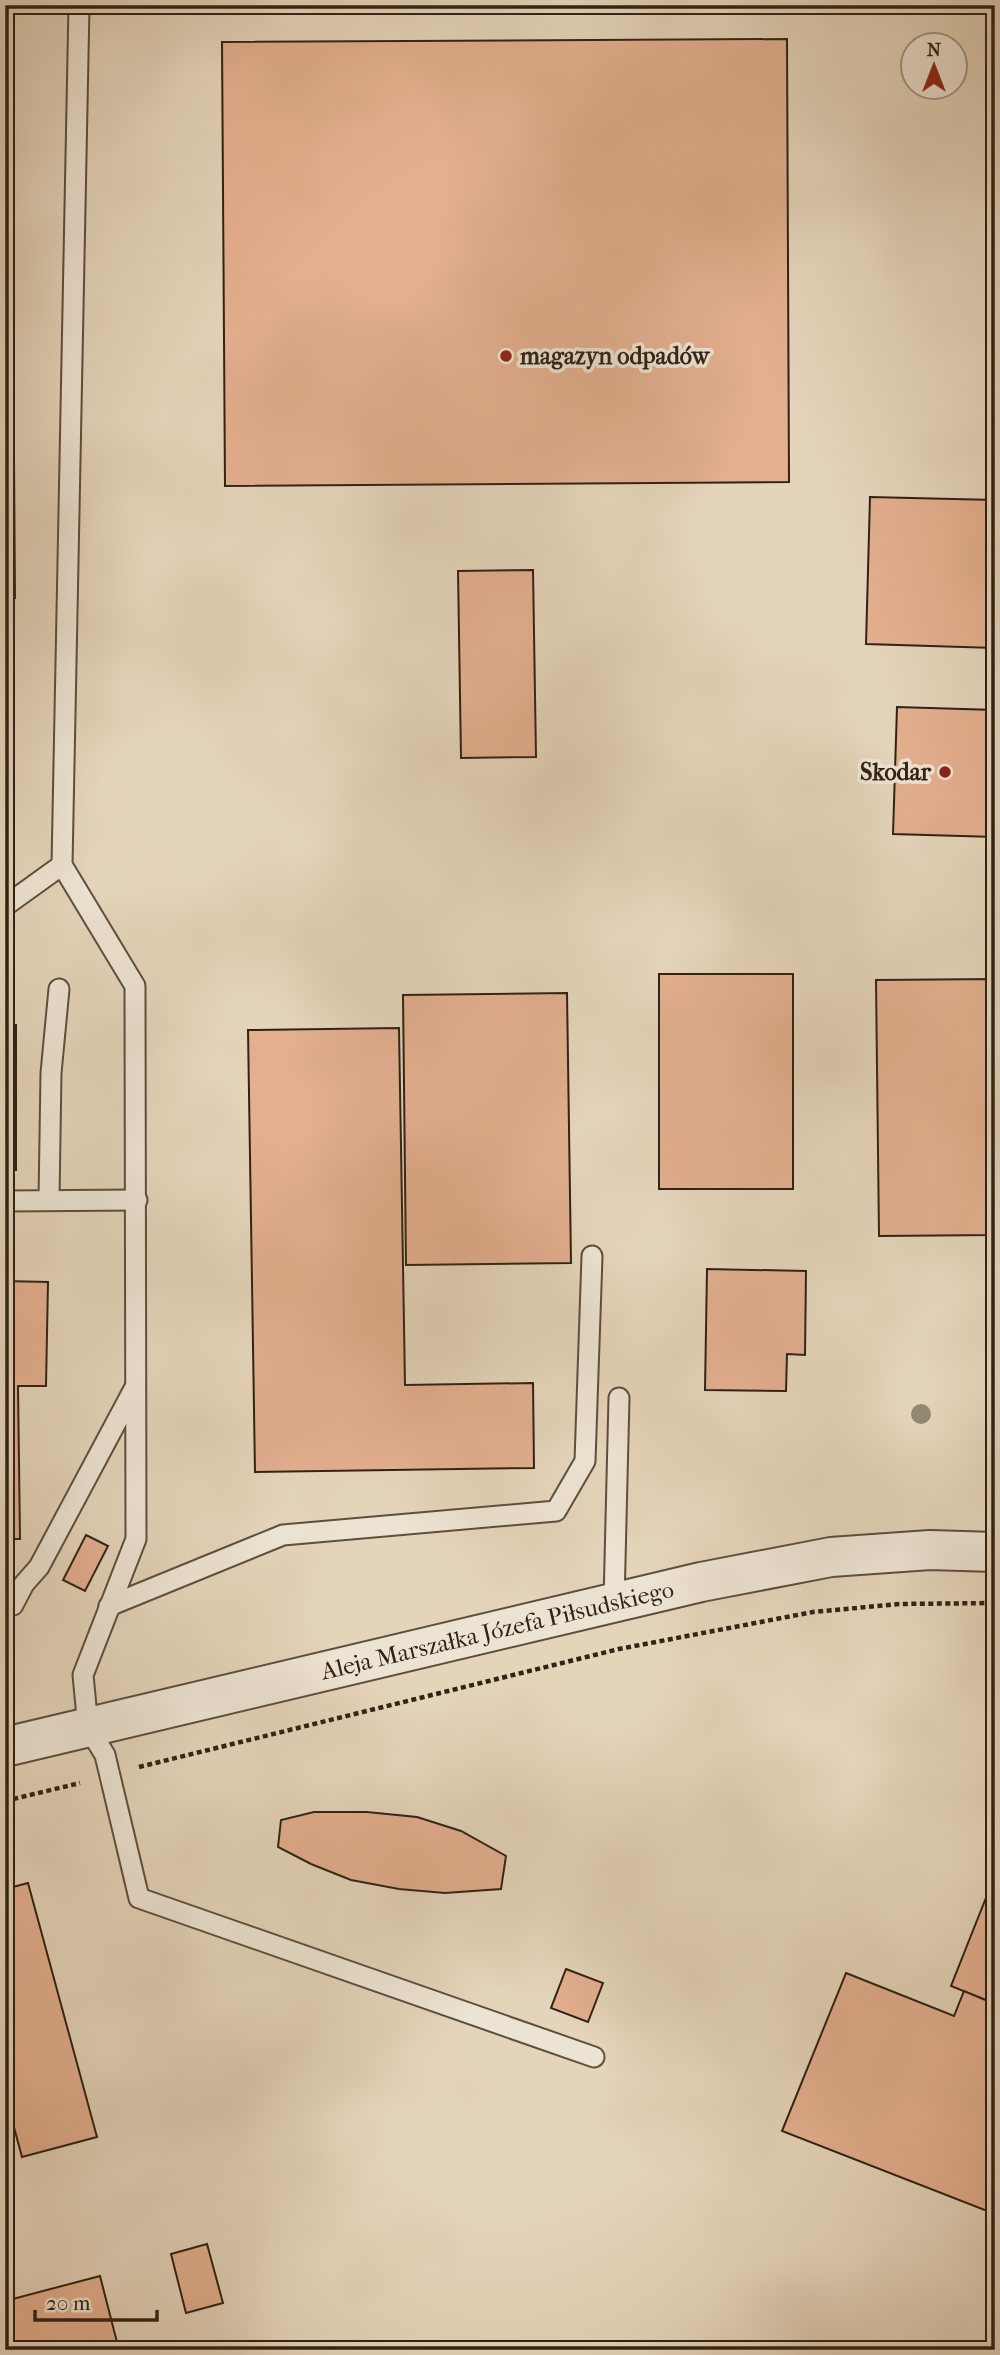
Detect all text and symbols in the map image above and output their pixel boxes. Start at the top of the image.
north arrow [898,32,968,102]
text: N [927,39,942,61]
place label: magazyn odpadów [519,342,710,370]
marker: magazyn odpadów [498,348,514,364]
place label: Skodar [860,758,932,786]
marker: Skodar [937,764,953,780]
street label: Aleja Marszałka Józefa Piłsudskiego [317,1575,676,1686]
scale bar [35,2278,158,2322]
text: 20 m [46,2291,91,2315]

